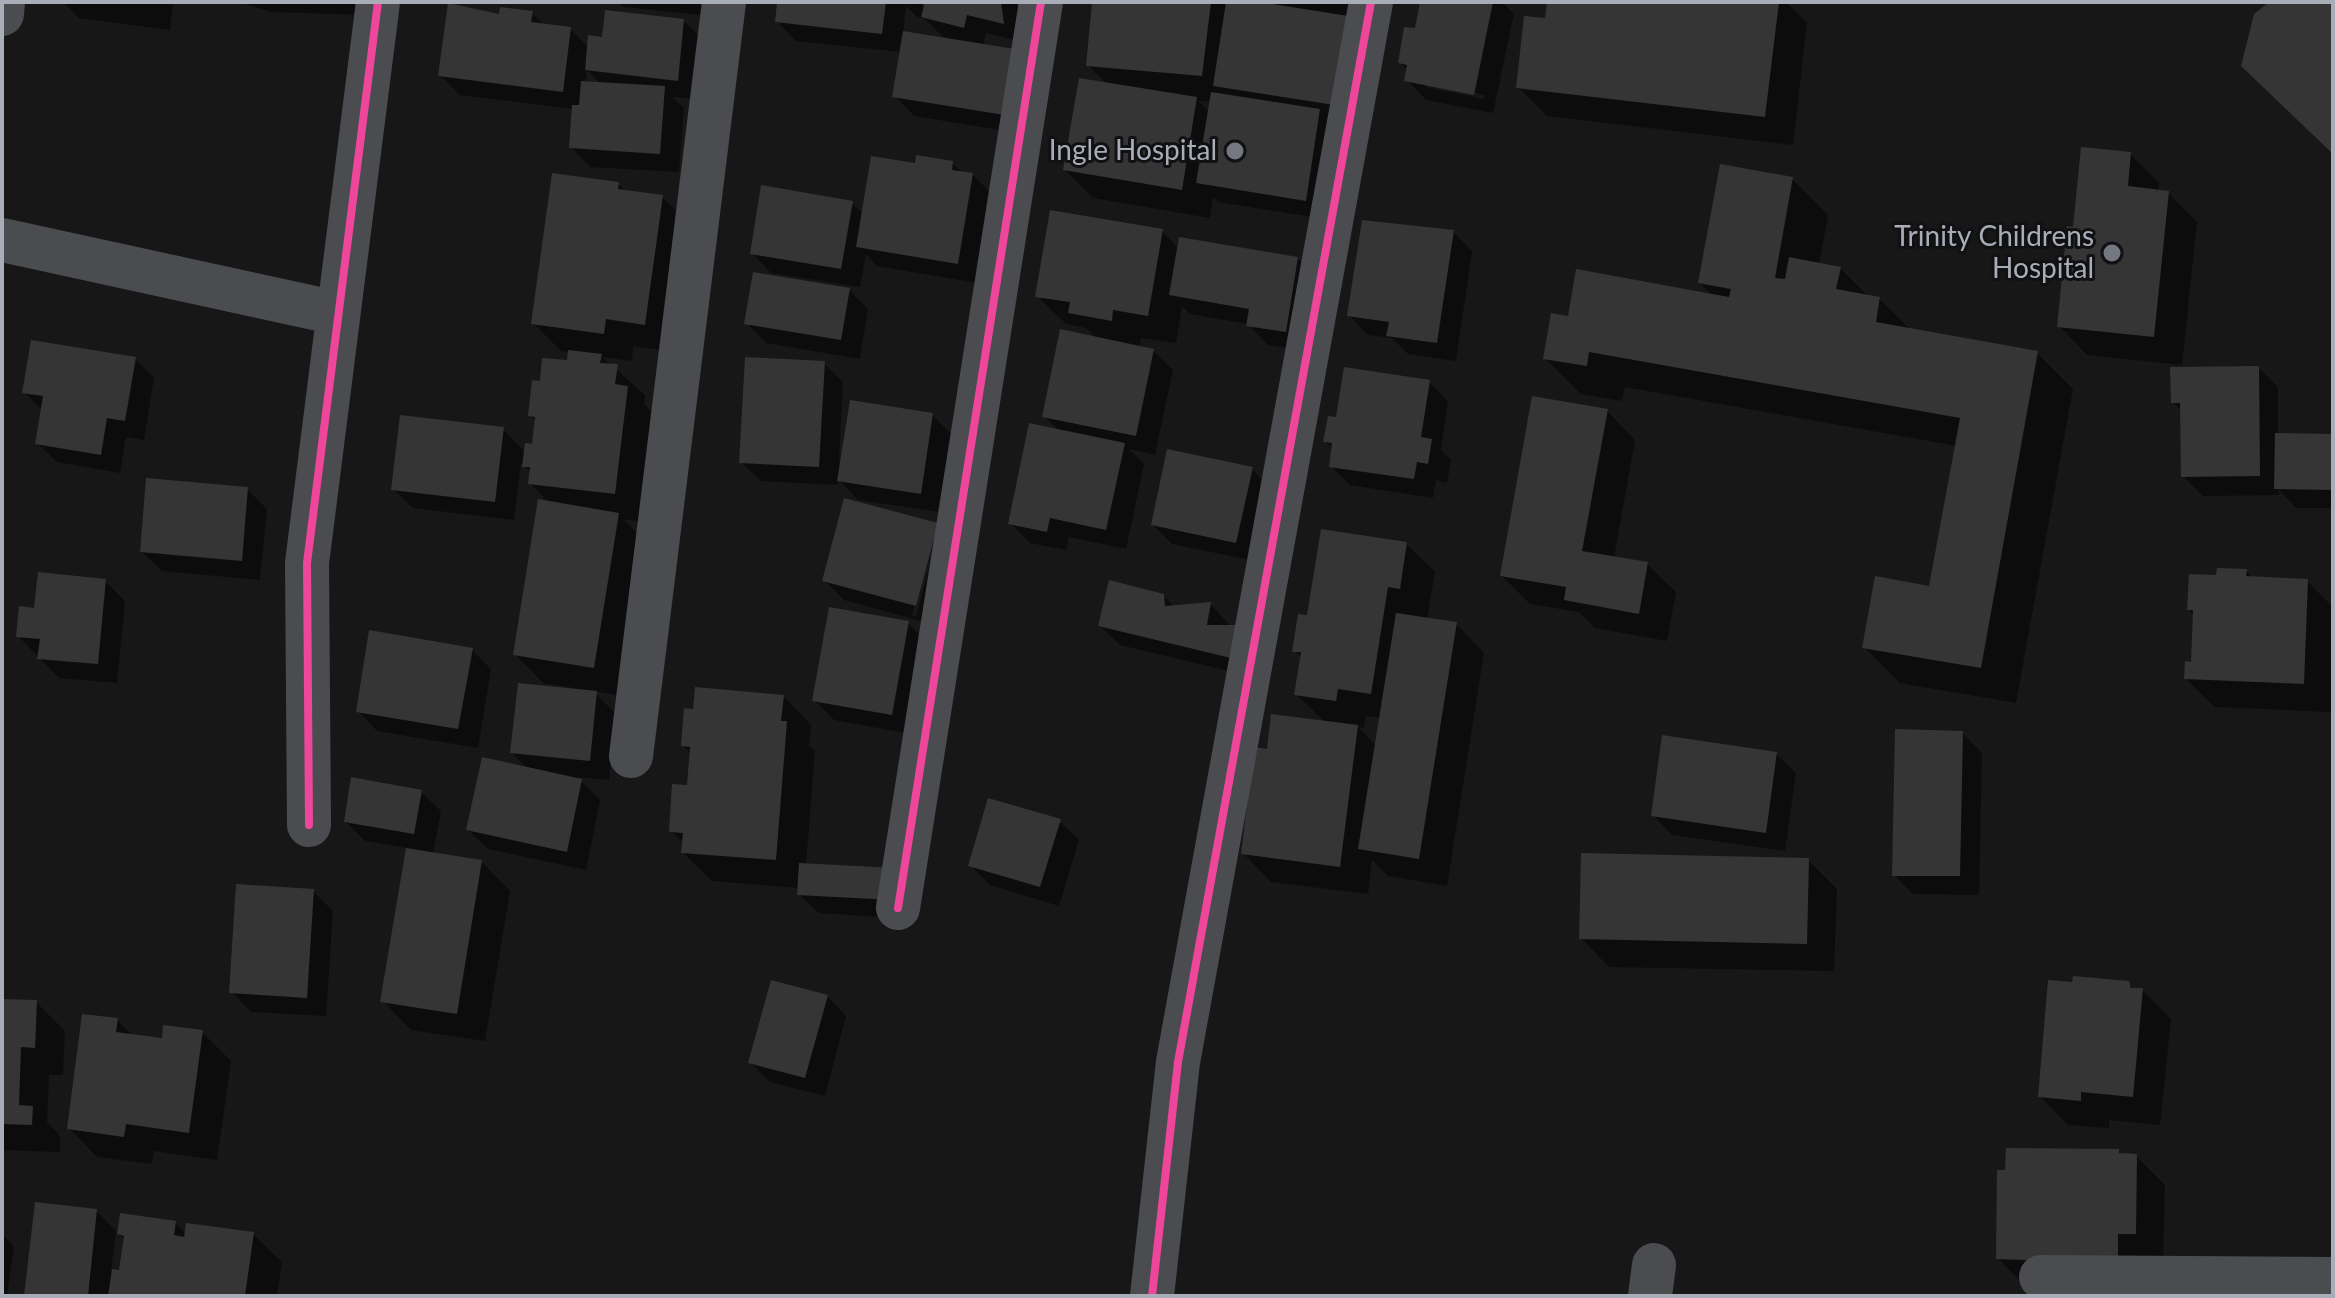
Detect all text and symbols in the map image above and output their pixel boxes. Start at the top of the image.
place label: Ingle Hospital [1049,134,1217,168]
marker: Ingle Hospital [1224,140,1246,162]
place label: Trinity Childrens Hospital [1894,220,2094,286]
marker: Trinity Childrens Hospital [2101,242,2123,264]

